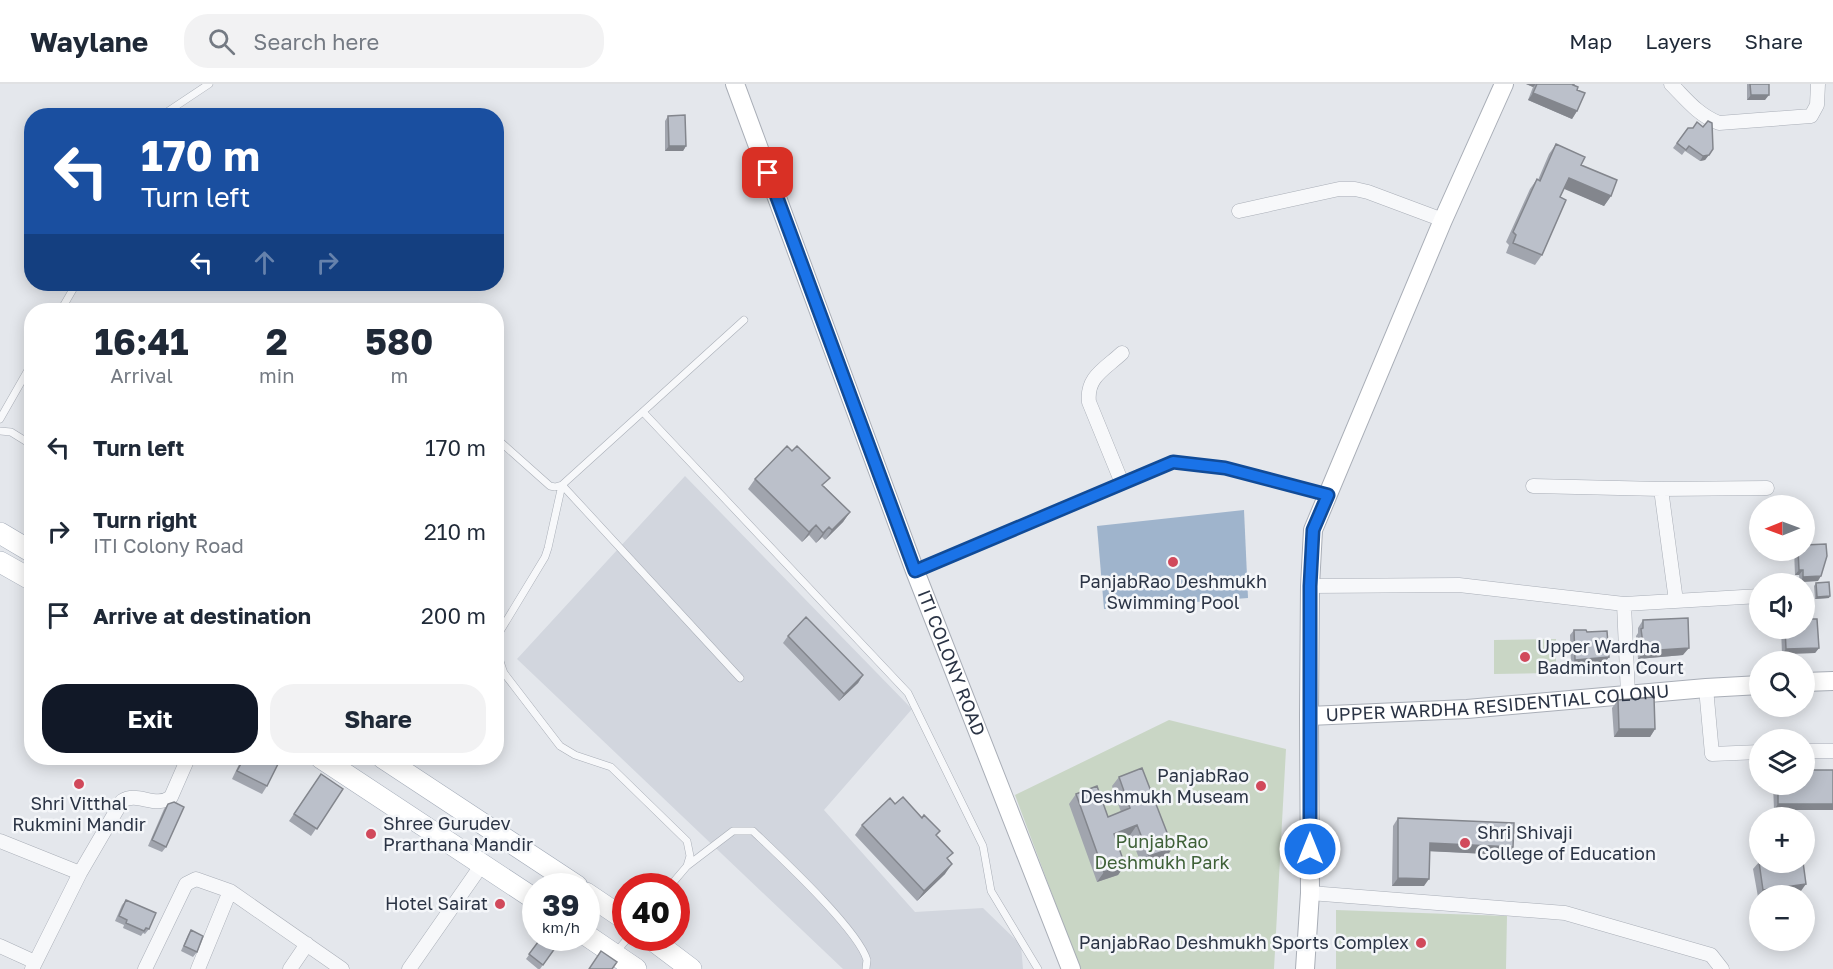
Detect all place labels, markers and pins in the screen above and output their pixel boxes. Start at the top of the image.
pin [742,147,793,198]
marker: PanjabRao Deshmukh Swimming Pool [1166,555,1180,569]
place label: PanjabRao Deshmukh Swimming Pool [1079,570,1267,613]
place label: Upper Wardha Badminton Court [1537,635,1684,678]
marker: Upper Wardha Badminton Court [1518,650,1532,664]
place label: PanjabRao Deshmukh Museam [1080,764,1249,807]
marker: Shri Vitthal Rukmini Mandir [72,777,86,791]
marker: PanjabRao Deshmukh Museam [1254,779,1268,793]
place label: Shri Vitthal Rukmini Mandir [12,792,146,835]
place label: Shree Gurudev Prarthana Mandir [383,812,533,855]
place label: Shri Shivaji College of Education [1477,821,1656,864]
marker: Shree Gurudev Prarthana Mandir [364,827,378,841]
marker: Shri Shivaji College of Education [1458,836,1472,850]
place label: Hotel Sairat [385,892,488,914]
marker: Hotel Sairat [493,897,507,911]
place label: PanjabRao Deshmukh Sports Complex [1079,931,1409,953]
marker: PanjabRao Deshmukh Sports Complex [1414,936,1428,950]

